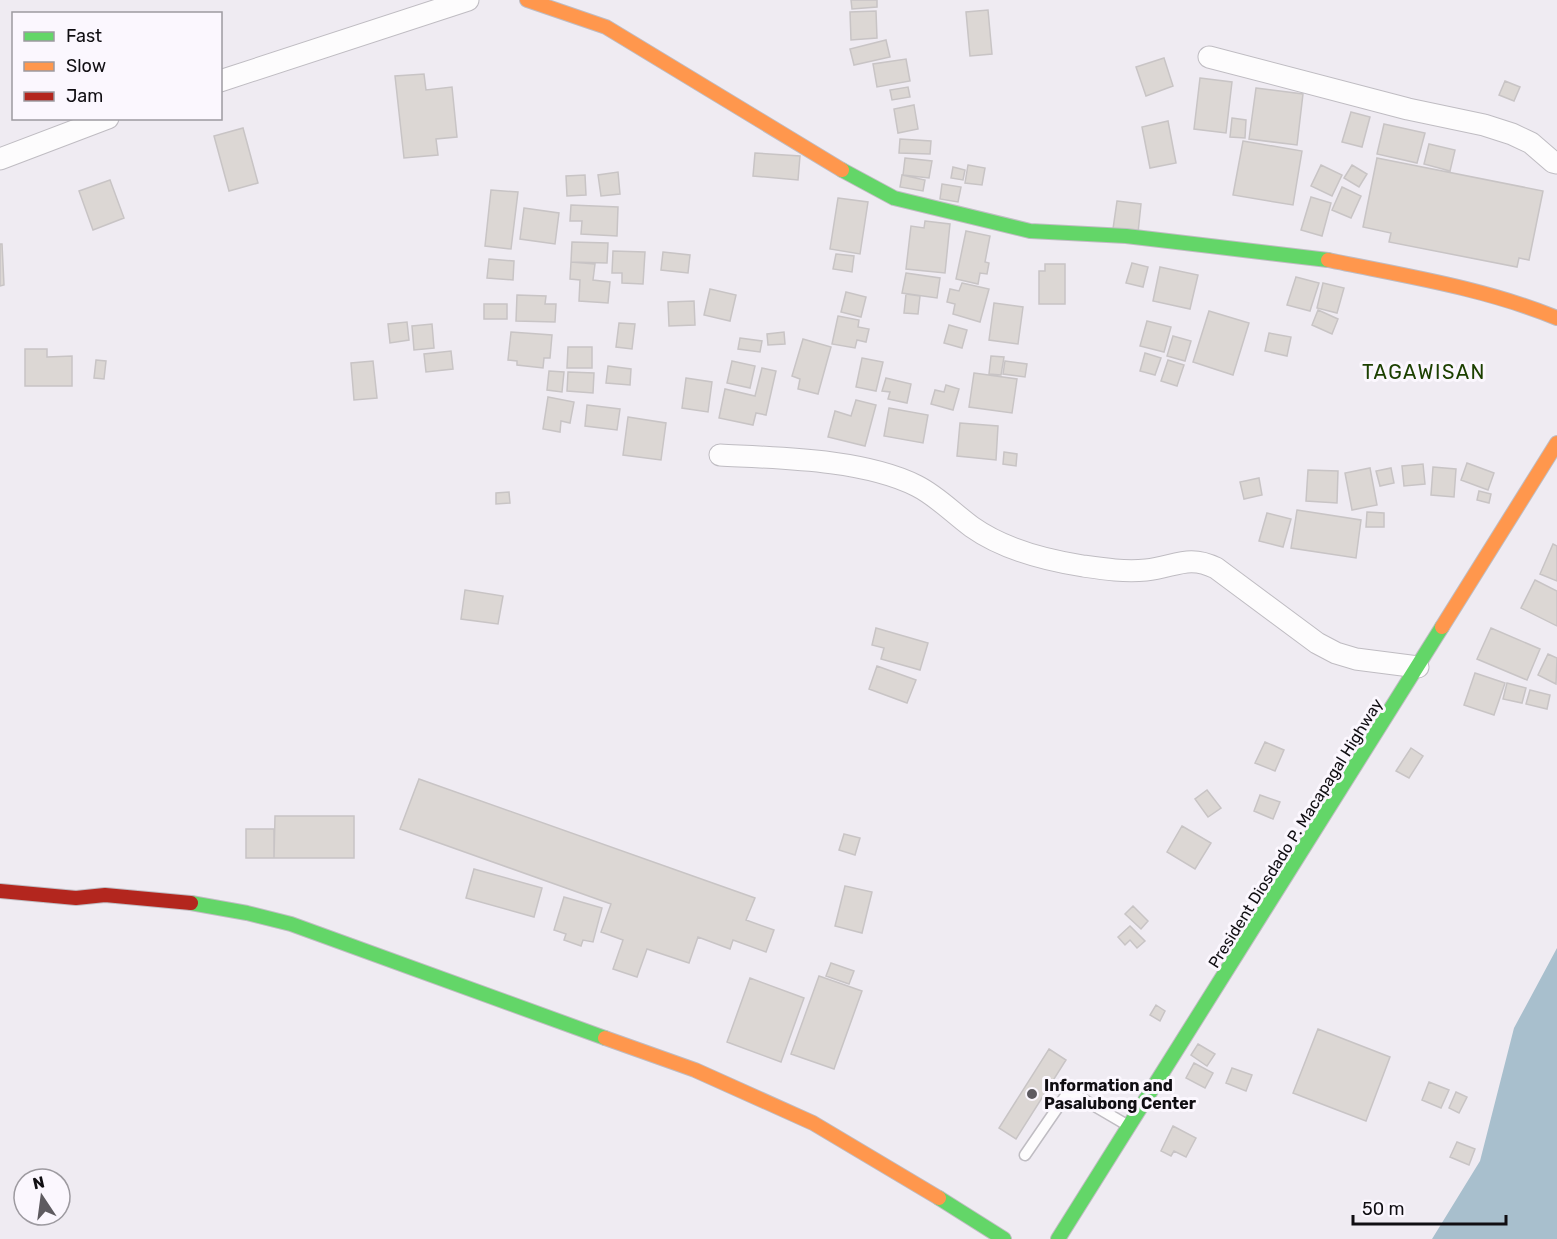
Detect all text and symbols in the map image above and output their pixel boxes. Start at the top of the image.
legend [12,12,222,120]
text: Fast [66,25,102,47]
text: Slow [66,55,106,77]
text: Jam [66,85,103,107]
district label: TAGAWISAN [1362,360,1486,384]
street label: President Diosdado P. Macapagal Highway [1204,695,1387,971]
place label: Information and Pasalubong Center [1044,1076,1197,1113]
marker: Information and Pasalubong Center [1025,1087,1039,1101]
north arrow [12,1167,72,1227]
text: N [31,1172,46,1193]
scale bar [1353,1188,1506,1226]
text: 50 m [1362,1198,1405,1220]

